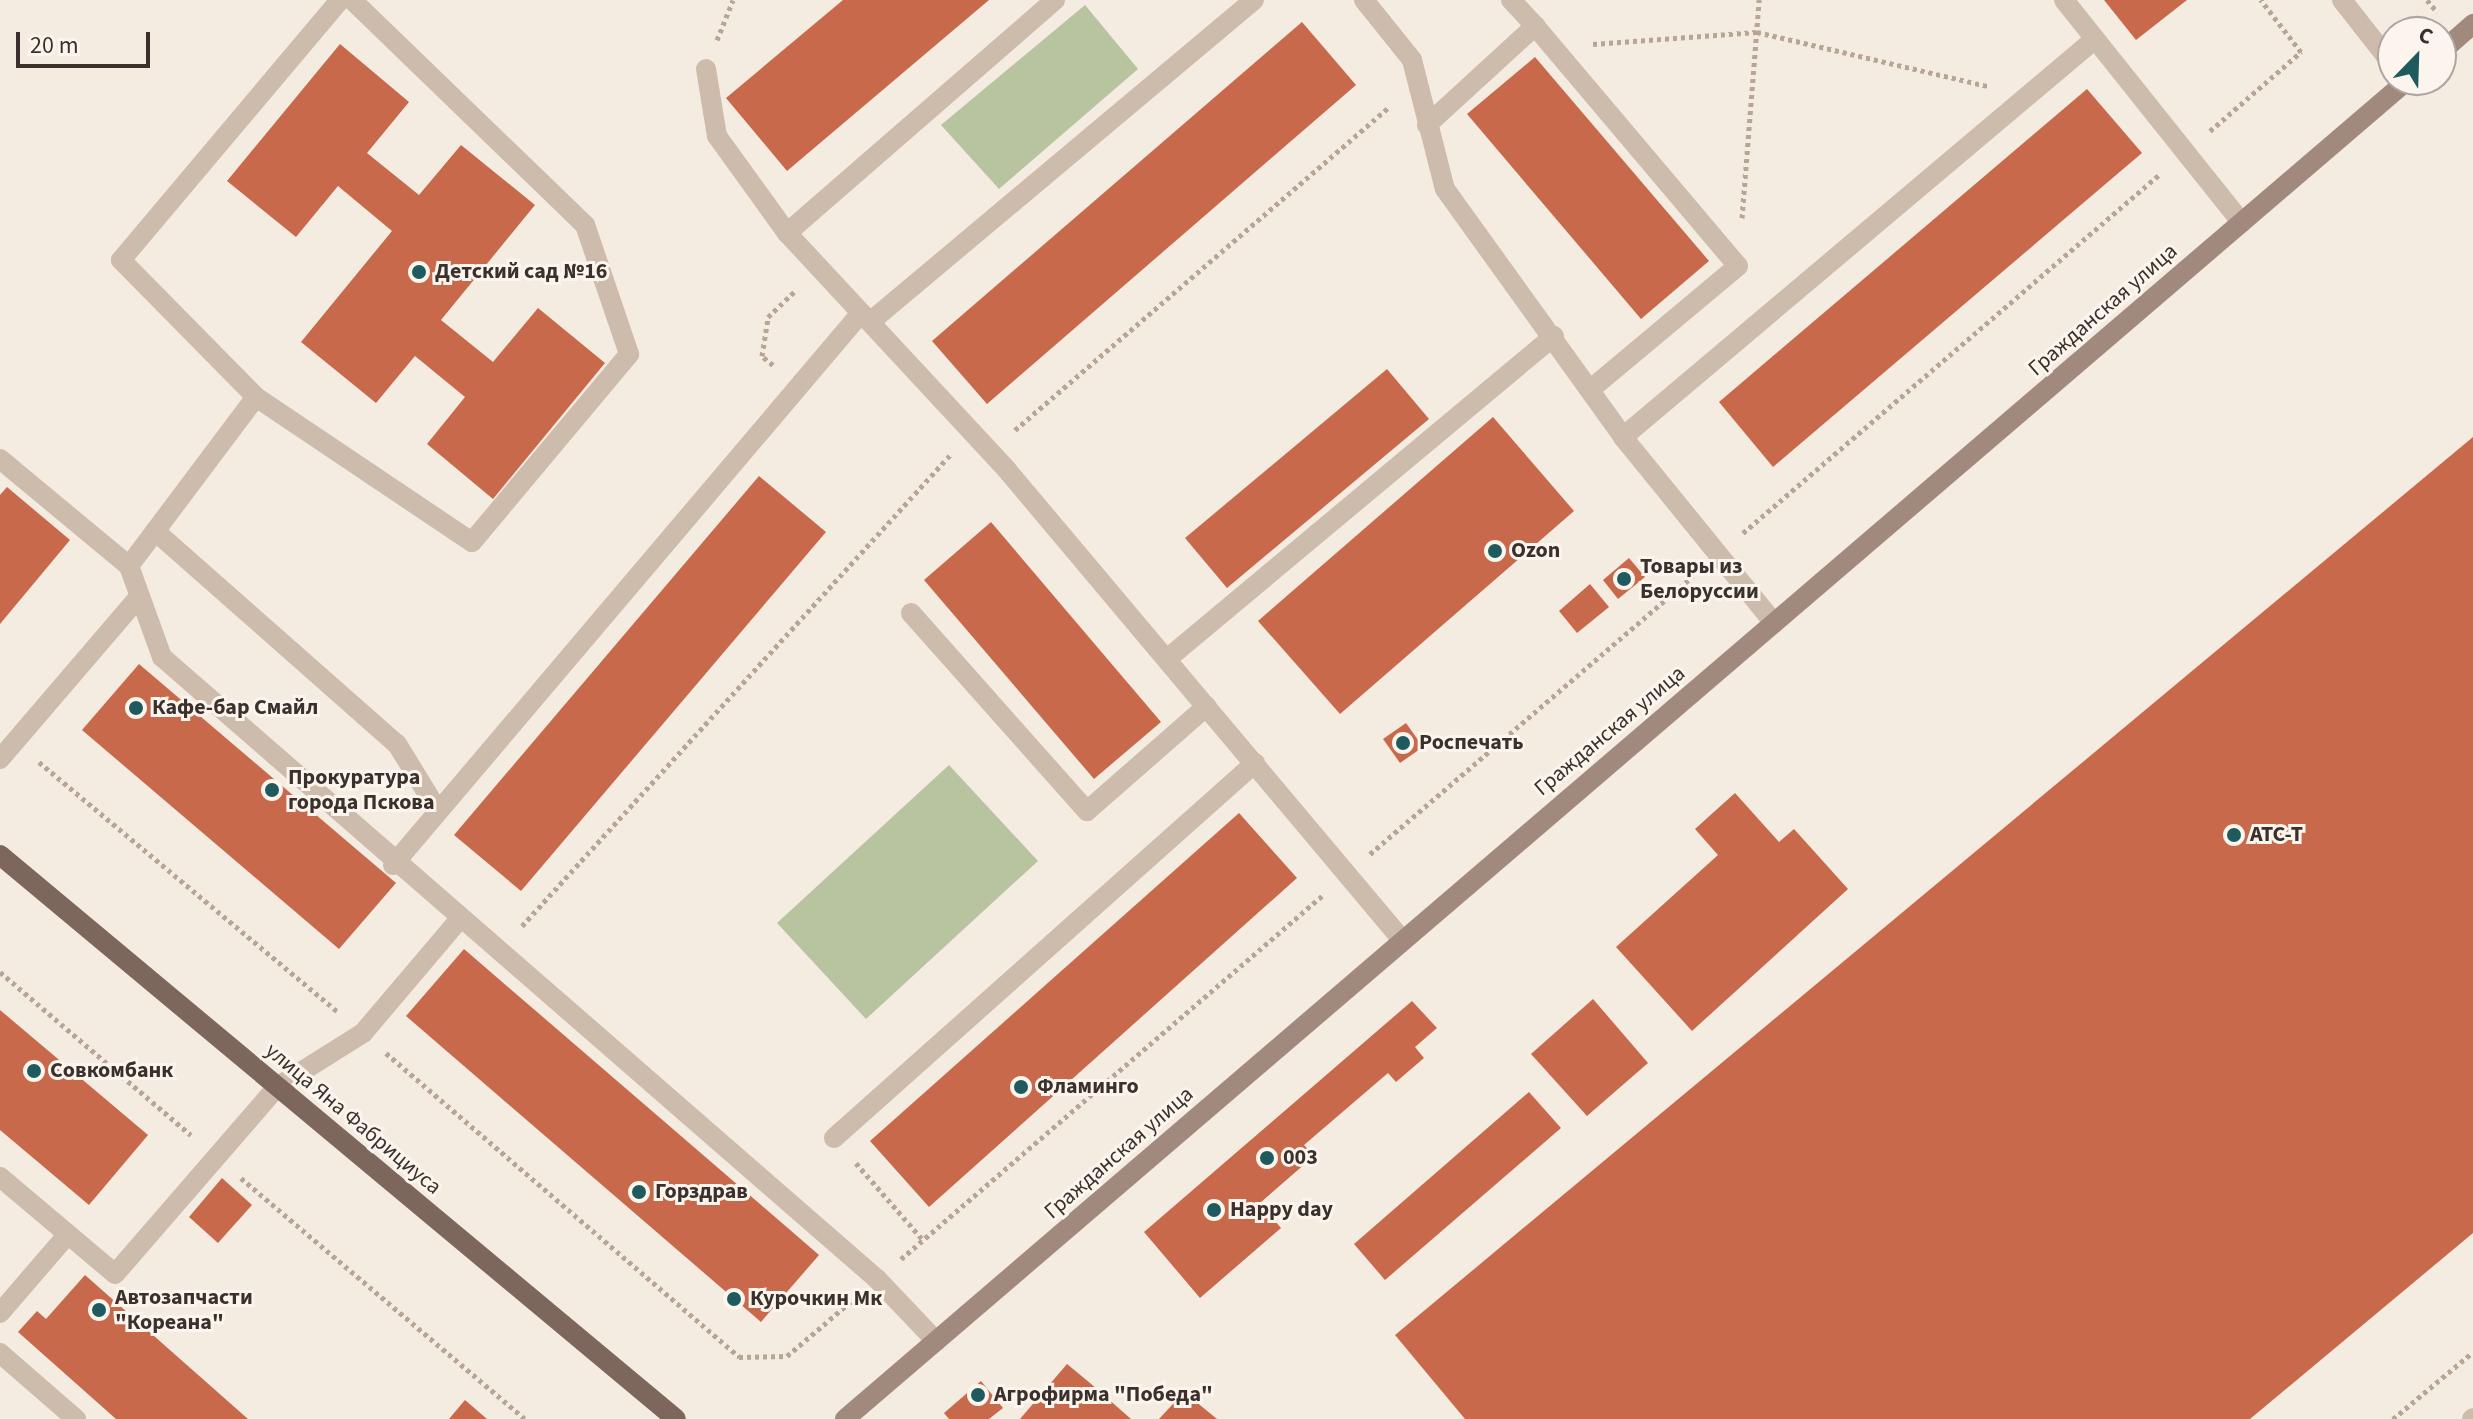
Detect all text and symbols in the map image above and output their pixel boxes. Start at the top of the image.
scale bar [20,16,154,66]
north arrow [2377,16,2457,96]
text: С [2413,19,2438,53]
text: 20 m [30,28,79,63]
street label: Гражданская улица [2023,238,2183,382]
place label: Детский сад №16 [435,259,607,285]
marker: Детский сад №16 [410,263,428,281]
place label: Ozon [1511,538,1560,564]
marker: Ozon [1486,542,1504,560]
place label: Товары из Белоруссии [1640,553,1759,604]
marker: Товары из Белоруссии [1615,570,1633,588]
street label: Гражданская улица [1529,660,1691,802]
place label: Кафе-бар Смайл [152,695,318,721]
marker: Кафе-бар Смайл [127,699,145,717]
place label: Роспечать [1419,730,1524,756]
marker: Роспечать [1394,734,1412,752]
place label: Прокуратура города Пскова [288,764,435,816]
marker: Прокуратура города Пскова [263,781,281,799]
place label: ATC-T [2250,822,2303,848]
marker: ATC-T [2225,826,2243,844]
street label: улица Яна Фабрициуса [260,1038,446,1200]
place label: Совкомбанк [50,1058,173,1084]
marker: Совкомбанк [25,1062,43,1080]
place label: Фламинго [1037,1074,1139,1100]
marker: Фламинго [1012,1078,1030,1096]
street label: Гражданская улица [1039,1081,1199,1225]
place label: 003 [1283,1145,1318,1171]
marker: 003 [1258,1149,1276,1167]
place label: Горздрав [655,1179,748,1205]
marker: Горздрав [630,1183,648,1201]
place label: Happy day [1230,1197,1333,1223]
marker: Happy day [1205,1201,1223,1219]
place label: Автозапчасти "Кореана" [115,1284,253,1336]
place label: Курочкин Мк [750,1286,882,1312]
marker: Курочкин Мк [725,1290,743,1308]
marker: Автозапчасти "Кореана" [90,1301,108,1319]
place label: Агрофирма "Победа" [994,1382,1213,1408]
marker: Агрофирма "Победа" [969,1386,987,1404]

